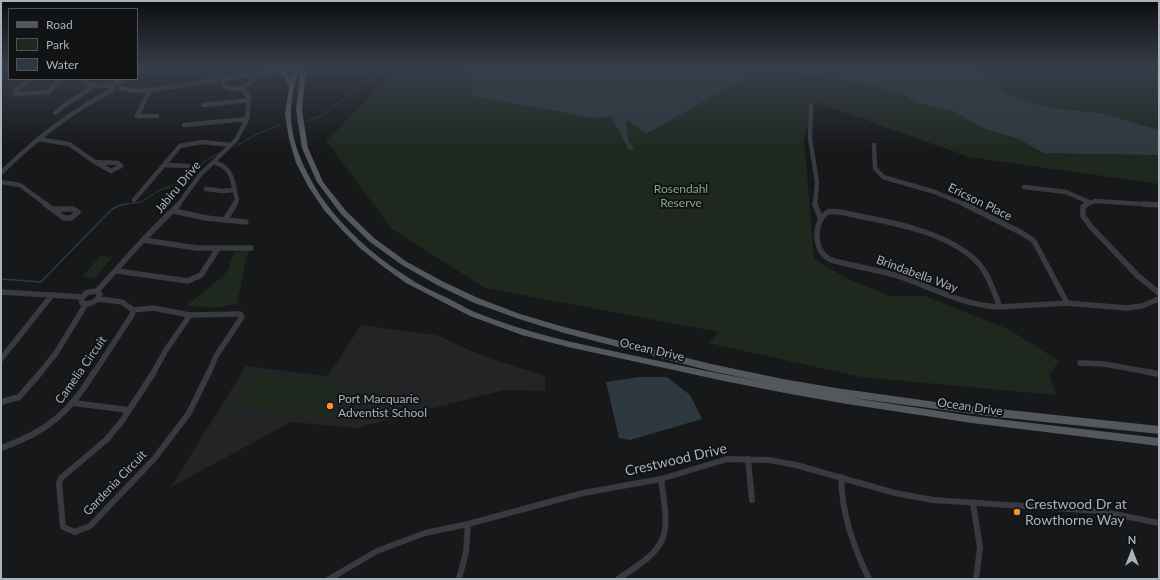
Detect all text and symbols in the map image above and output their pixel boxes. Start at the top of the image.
legend [8,8,138,80]
text: Road [46,17,73,32]
text: Park [46,37,69,52]
text: Water [46,57,79,72]
street label: Jabiru Drive [152,158,204,216]
street label: Ericson Place [946,180,1014,224]
park label: Rosendahl Reserve [654,182,708,210]
street label: Brindabella Way [874,253,960,295]
street label: Camelia Circuit [52,333,110,407]
street label: Ocean Drive [618,336,686,364]
place label: Port Macquarie Adventist School [338,392,427,420]
street label: Ocean Drive [936,395,1004,419]
marker: Port Macquarie Adventist School [325,401,335,411]
street label: Crestwood Drive [623,440,729,480]
street label: Gardenia Circuit [80,447,150,519]
place label: Crestwood Dr at Rowthorne Way [1025,496,1127,528]
marker: Crestwood Dr at Rowthorne Way [1012,507,1022,517]
north arrow [1112,532,1152,572]
text: N [1128,533,1136,546]

